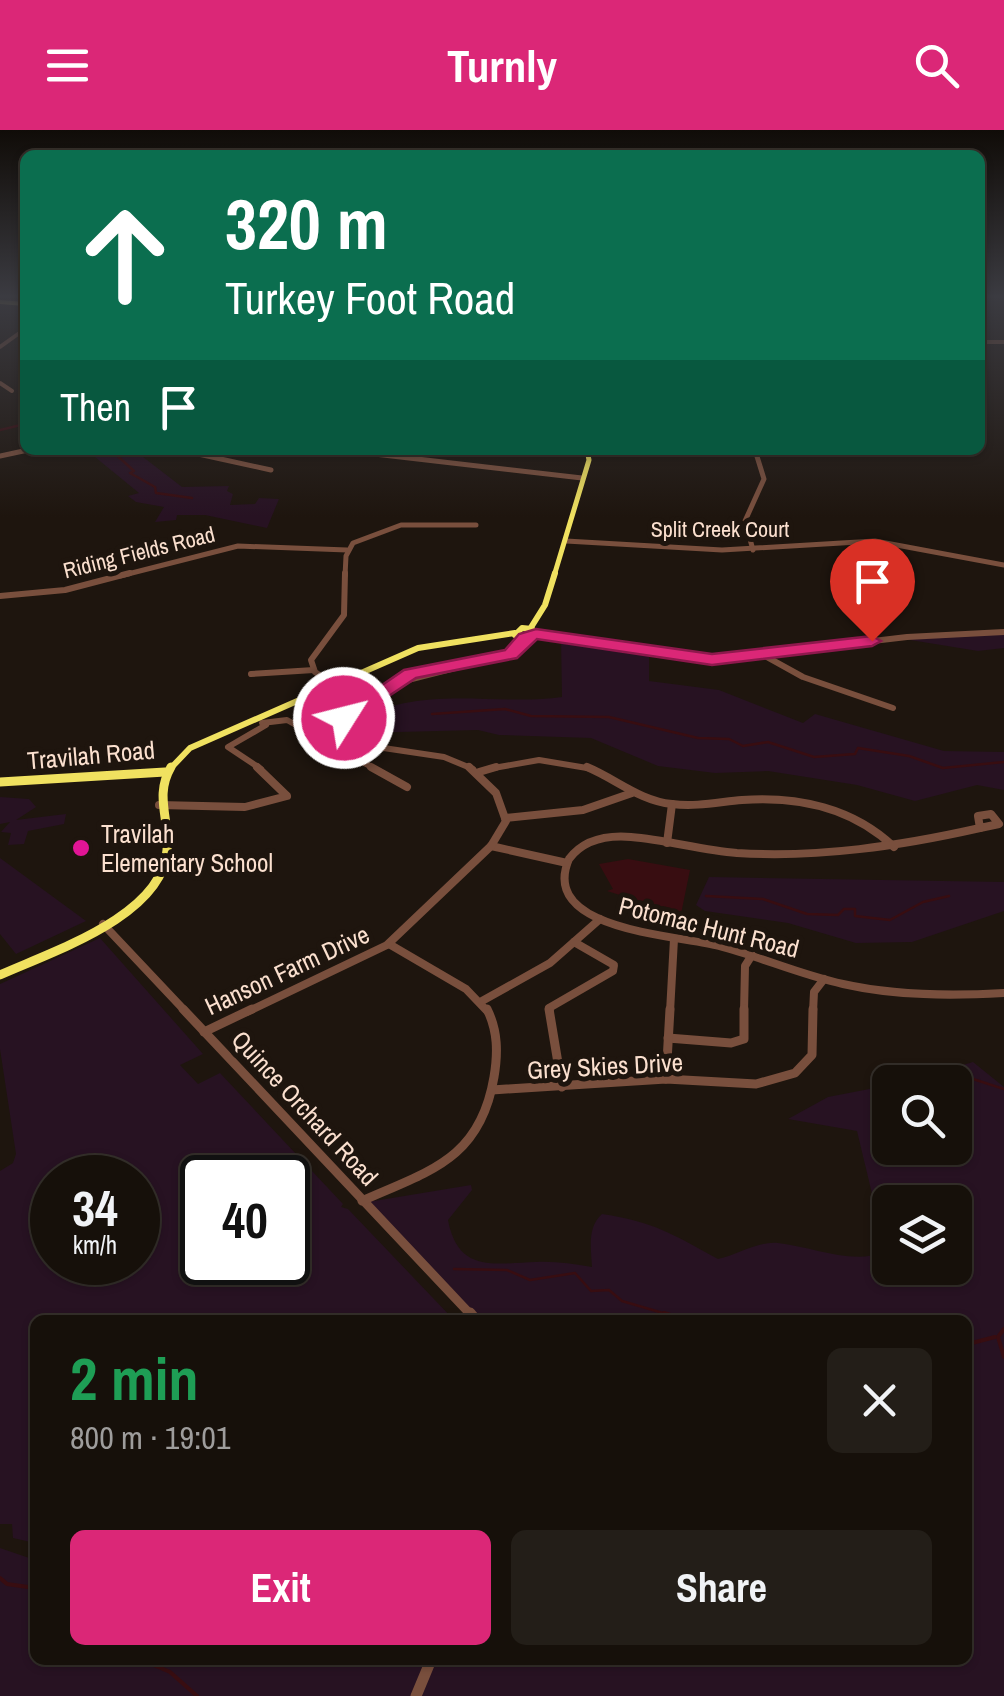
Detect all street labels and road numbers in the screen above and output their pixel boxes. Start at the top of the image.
street label: Split Creek Court [651,514,789,544]
street label: Riding Fields Road [60,519,218,585]
street label: Travilah Road [26,732,156,778]
street label: Potomac Hunt Road [615,888,803,966]
street label: Hanson Farm Drive [199,917,375,1023]
street label: Quince Orchard Road [224,1023,386,1193]
street label: Grey Skies Drive [526,1045,684,1087]

